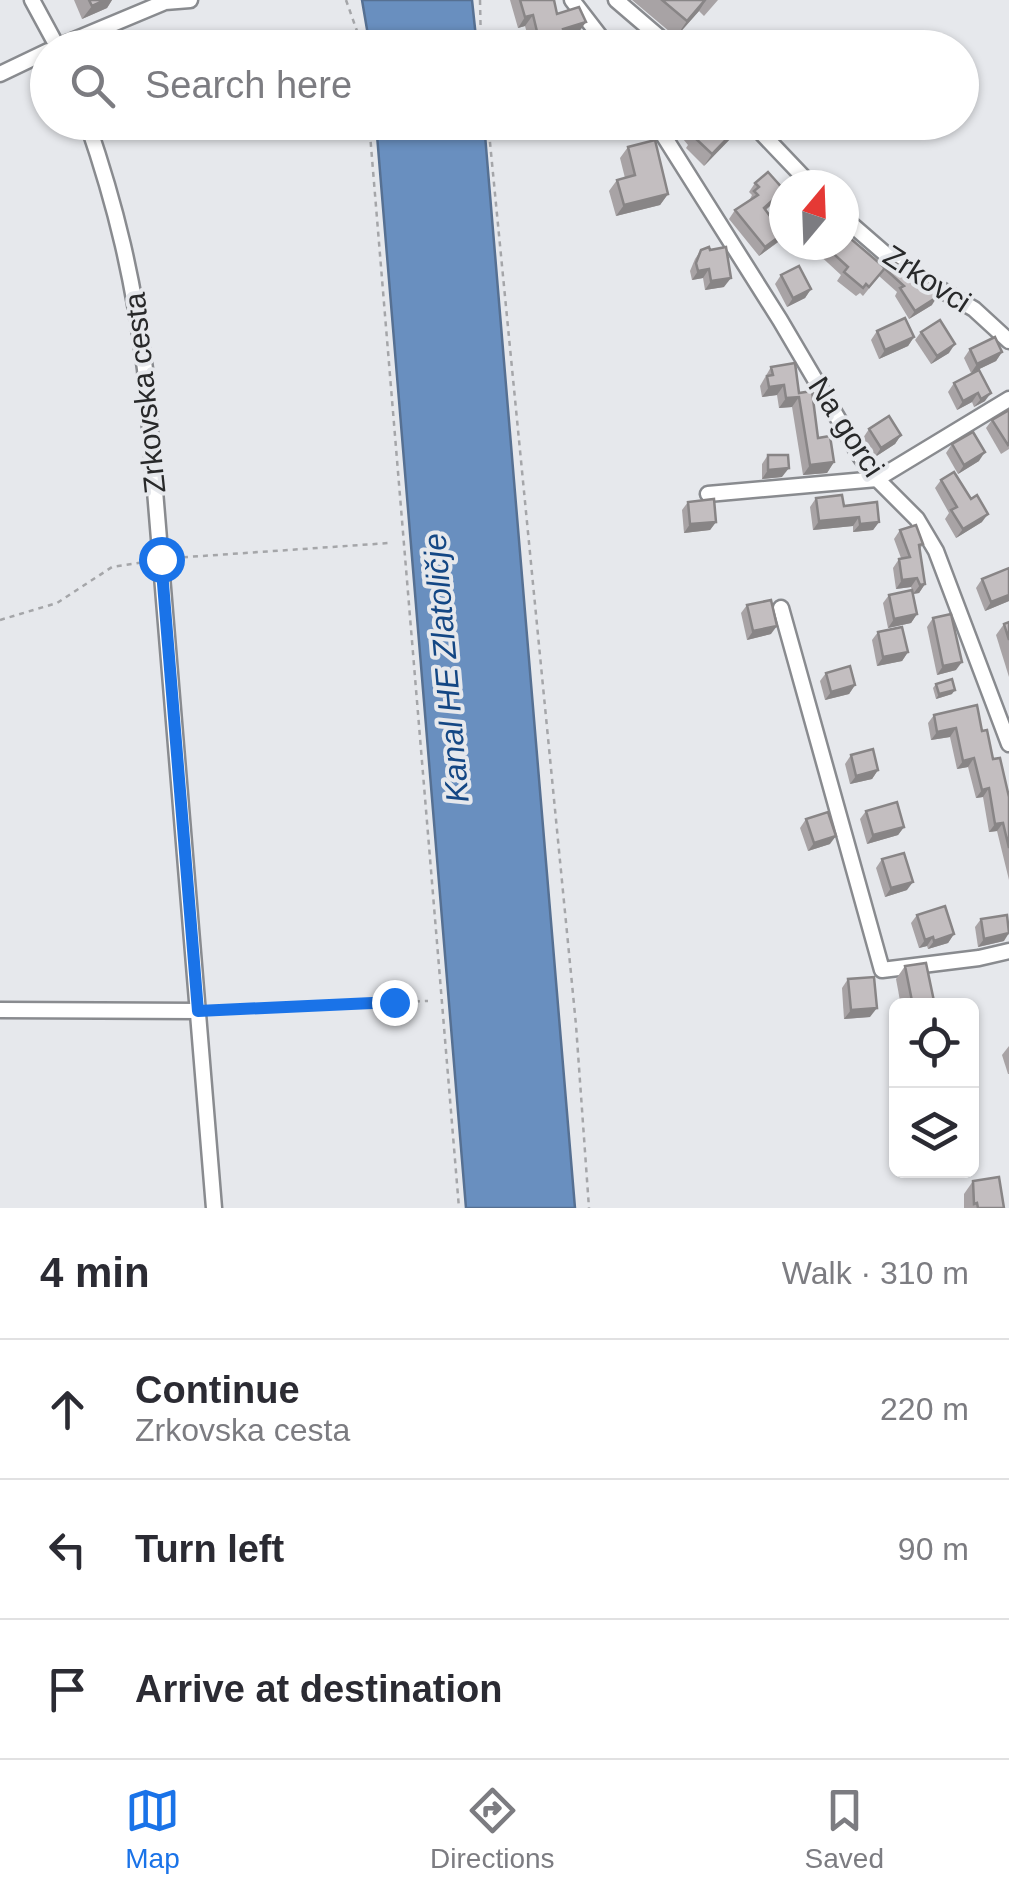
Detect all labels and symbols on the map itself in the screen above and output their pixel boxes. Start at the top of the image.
north arrow [769,170,859,260]
street label: Zrkovci [878,238,977,319]
street label: Zrkovska cesta [118,291,171,495]
street label: Na gorci [802,371,891,483]
water label: Kanal HE Zlatoličje [416,532,476,804]
route start [139,537,185,583]
route end [372,980,418,1026]

